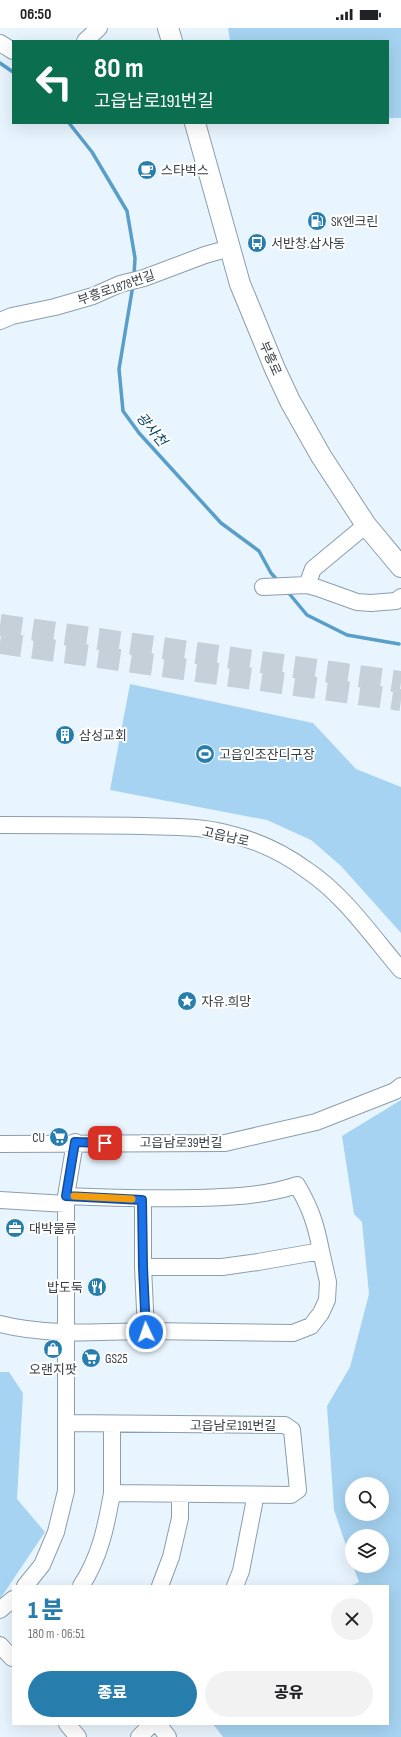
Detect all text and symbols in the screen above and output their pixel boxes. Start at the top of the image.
text: 06:50 [20,5,51,24]
text: 80 m [94,52,143,85]
icon: left [28,56,80,108]
text: 고읍남로191번길 [94,91,214,112]
cafe icon: 스타벅스 [136,159,158,181]
place label: 스타벅스 [161,163,209,179]
fuel station icon: SK엔크린 [306,210,328,232]
place label: SK엔크린 [331,214,378,230]
bus stop icon: 서반창.삽사동 [246,232,268,254]
place label: 서반창.삽사동 [271,236,345,252]
street label: 부흥로1878번길 [76,267,157,309]
street label: 부흥로 [255,339,285,378]
water label: 광사천 [133,409,171,450]
building icon: 삼성교회 [54,724,76,746]
place label: 삼성교회 [79,728,127,744]
sports icon: 고읍인조잔디구장 [194,743,216,765]
place label: 고읍인조잔디구장 [219,747,315,763]
street label: 고읍남로 [201,824,251,850]
place icon: 자유.희망 [176,990,198,1012]
place label: 자유.희망 [201,994,251,1010]
supermarket icon: CU [48,1126,70,1148]
pin [88,1126,122,1160]
place label: CU [32,1130,45,1146]
icon: arrive [94,1132,116,1154]
street label: 고읍남로39번길 [140,1135,222,1151]
office icon: 대박물류 [4,1217,26,1239]
place label: 대박물류 [29,1221,77,1237]
restaurant icon: 밥도둑 [86,1276,108,1298]
place label: 밥도둑 [47,1280,83,1296]
position arrow [125,1311,167,1353]
shop icon: 오랜지팟 [42,1338,64,1360]
supermarket icon: GS25 [80,1347,102,1369]
place label: GS25 [105,1351,128,1367]
place label: 오랜지팟 [29,1362,77,1378]
street label: 고읍남로191번길 [190,1418,276,1434]
map controls [345,1477,389,1573]
button: search [345,1477,389,1521]
button: layers [345,1529,389,1573]
text: 1 분 [28,1596,64,1625]
button: close [331,1598,373,1640]
text: 180 m · 06:51 [28,1626,85,1642]
button: 종료 [28,1671,197,1717]
button: 공유 [205,1671,373,1717]

